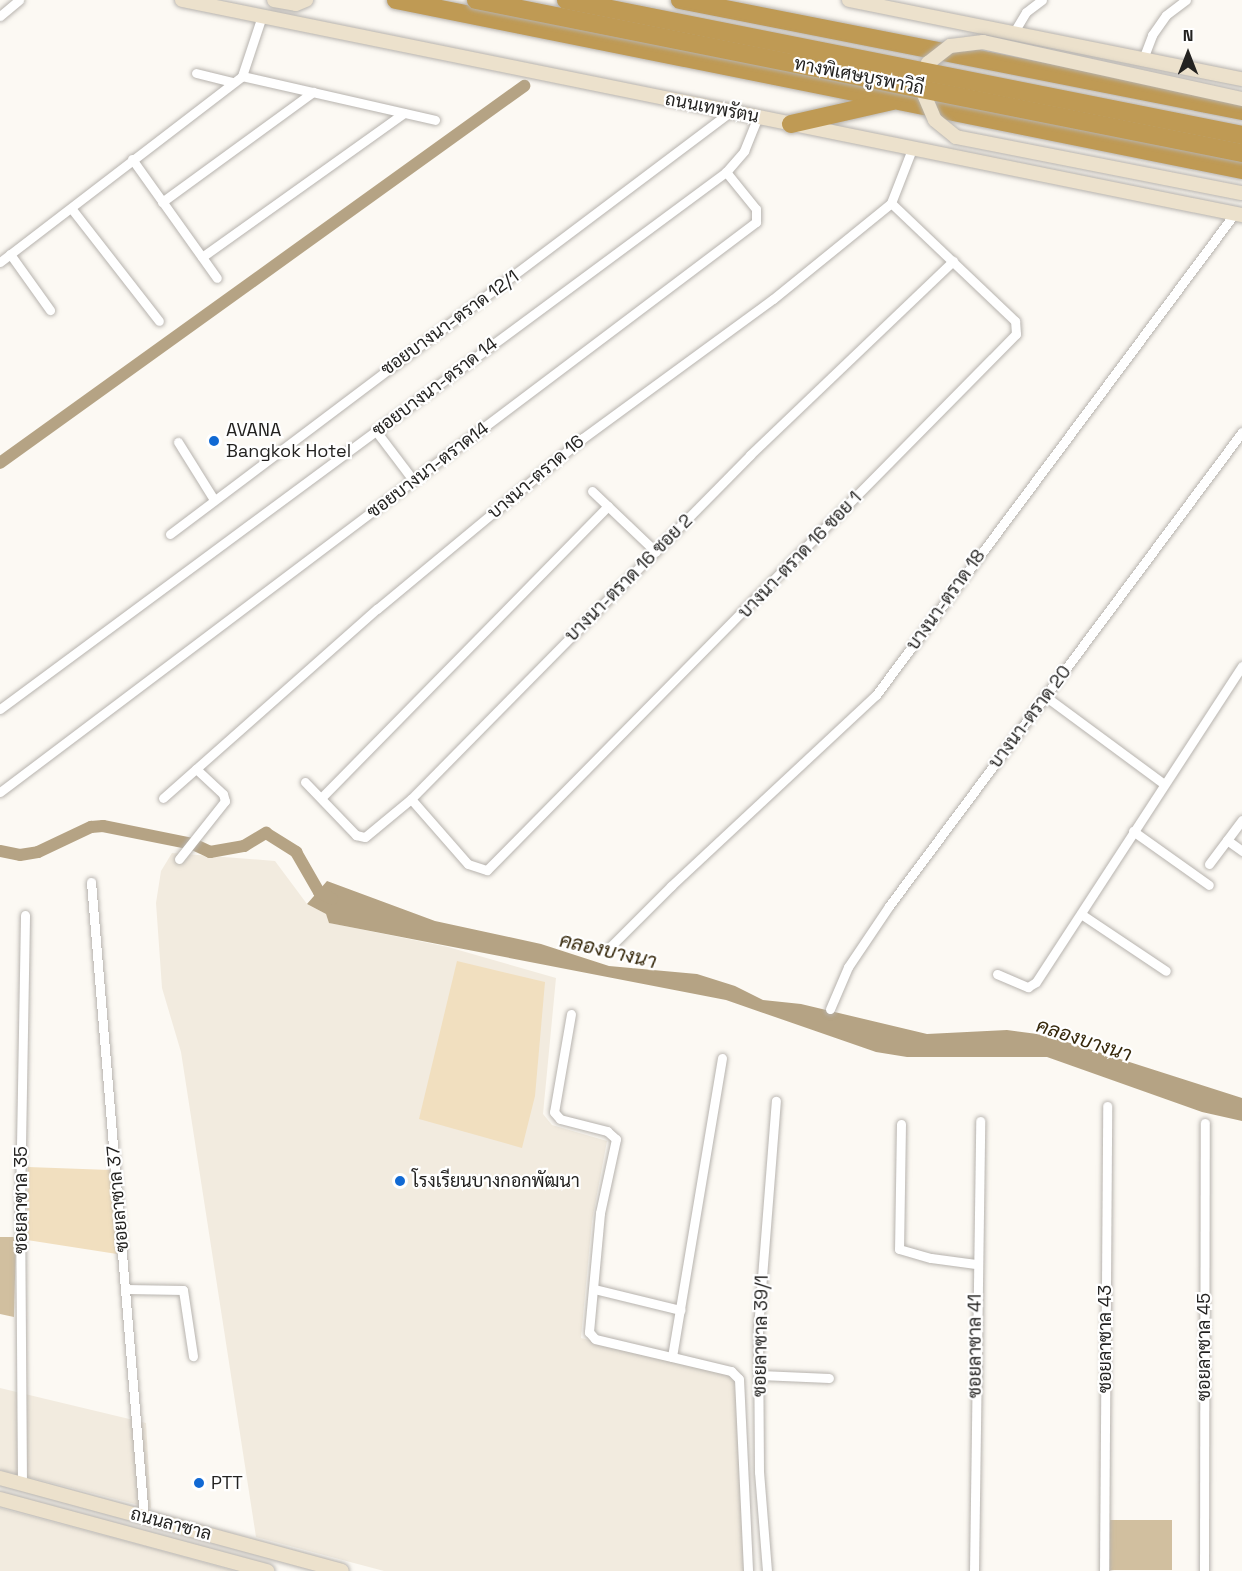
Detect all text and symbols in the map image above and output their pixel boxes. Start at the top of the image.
north arrow [1158,24,1218,84]
text: N [1183,25,1193,46]
street label: ทางพิเศษบูรพาวิถี [792,53,926,99]
street label: ถนนเทพรัตน [663,88,761,128]
street label: ซอยบางนา-ตราด 12/1 [377,266,523,380]
street label: ซอยบางนา-ตราด 14 [368,333,502,441]
street label: ซอยบางนา-ตราด14 [363,417,493,523]
place label: AVANA Bangkok Hotel [226,420,351,462]
street label: บางนา-ตราด 16 [483,430,589,524]
marker: AVANA Bangkok Hotel [207,434,221,448]
street label: บางนา-ตราด 16 ซอย 1 [734,487,866,623]
street label: บางนา-ตราด 16 ซอย 2 [561,510,697,646]
street label: บางนา-ตราด 18 [902,545,990,655]
street label: บางนา-ตราด 20 [984,661,1076,773]
water label: คลองบางนา [557,928,659,974]
water label: คลองบางนา [1033,1013,1135,1067]
street label: ซอยลาซาล 37 [103,1145,133,1253]
street label: ซอยลาซาล 35 [10,1146,32,1254]
place label: โรงเรียนบางกอกพัฒนา [412,1170,580,1192]
marker: โรงเรียนบางกอกพัฒนา [393,1174,407,1188]
street label: ซอยลาซาล 39/1 [749,1275,773,1397]
street label: ซอยลาซาล 43 [1094,1285,1116,1393]
street label: ซอยลาซาล 45 [1193,1293,1215,1401]
street label: ซอยลาซาล 41 [964,1294,986,1398]
place label: PTT [211,1472,243,1494]
marker: PTT [192,1476,206,1490]
street label: ถนนลาซาล [128,1503,214,1545]

